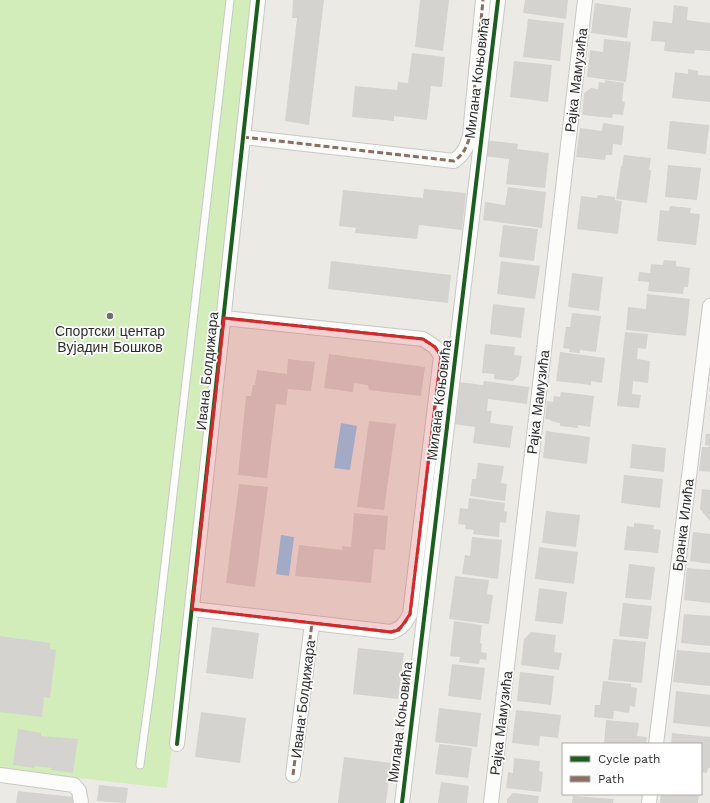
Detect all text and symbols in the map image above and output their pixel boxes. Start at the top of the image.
street label: Милана Коњовића [462,16,492,139]
street label: Рајка Мамузића [562,27,590,133]
marker: Спортски центар Вујадин Бошков [105,311,115,321]
street label: Ивана Болдижара [193,311,221,431]
place label: Спортски центар Вујадин Бошков [55,323,165,355]
street label: Милана Коњовића [424,338,454,461]
street label: Рајка Мамузића [524,349,552,455]
street label: Бранка Илића [669,478,697,572]
street label: Ивана Болдижара [288,639,318,759]
street label: Милана Коњовића [385,660,415,783]
street label: Рајка Мамузића [487,670,515,776]
legend [562,743,702,795]
text: Cycle path [598,752,660,766]
text: Path [598,772,624,786]

